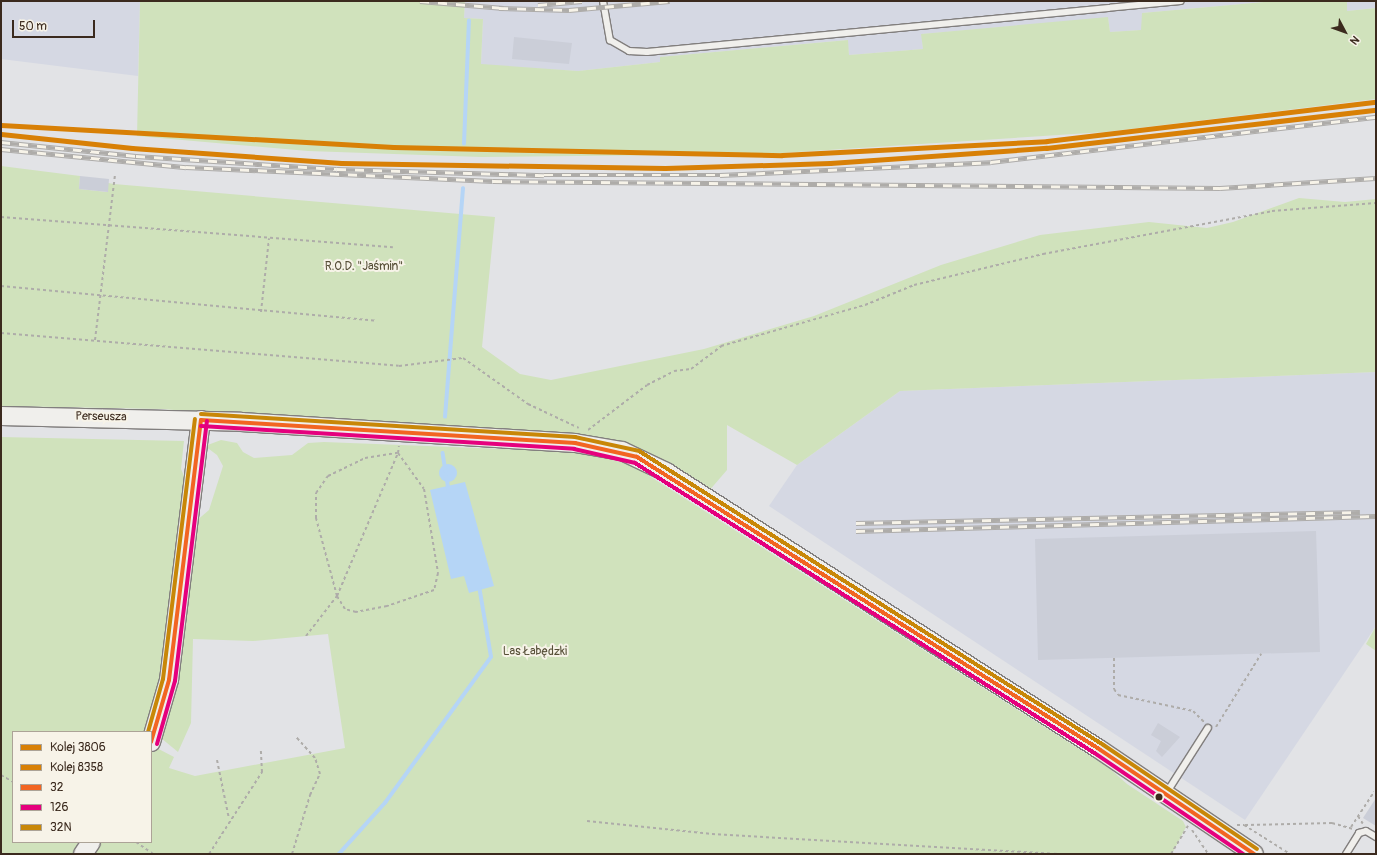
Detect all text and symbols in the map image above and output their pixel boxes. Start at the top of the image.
scale bar [14,12,97,38]
north arrow [1325,12,1365,52]
text: 50 m [19,19,47,34]
text: N [1347,33,1362,47]
park label: R.O.D. "Jaśmin" [325,260,403,274]
street label: Perseusza [75,409,127,425]
park label: Las Łabędzki [503,645,567,659]
legend [12,731,152,843]
text: Kolej 3806 [50,740,106,755]
text: Kolej 8358 [50,760,103,775]
text: 32 [50,780,63,795]
unlabelled marker [1154,792,1164,802]
text: 126 [50,800,68,815]
text: 32N [50,820,72,835]

